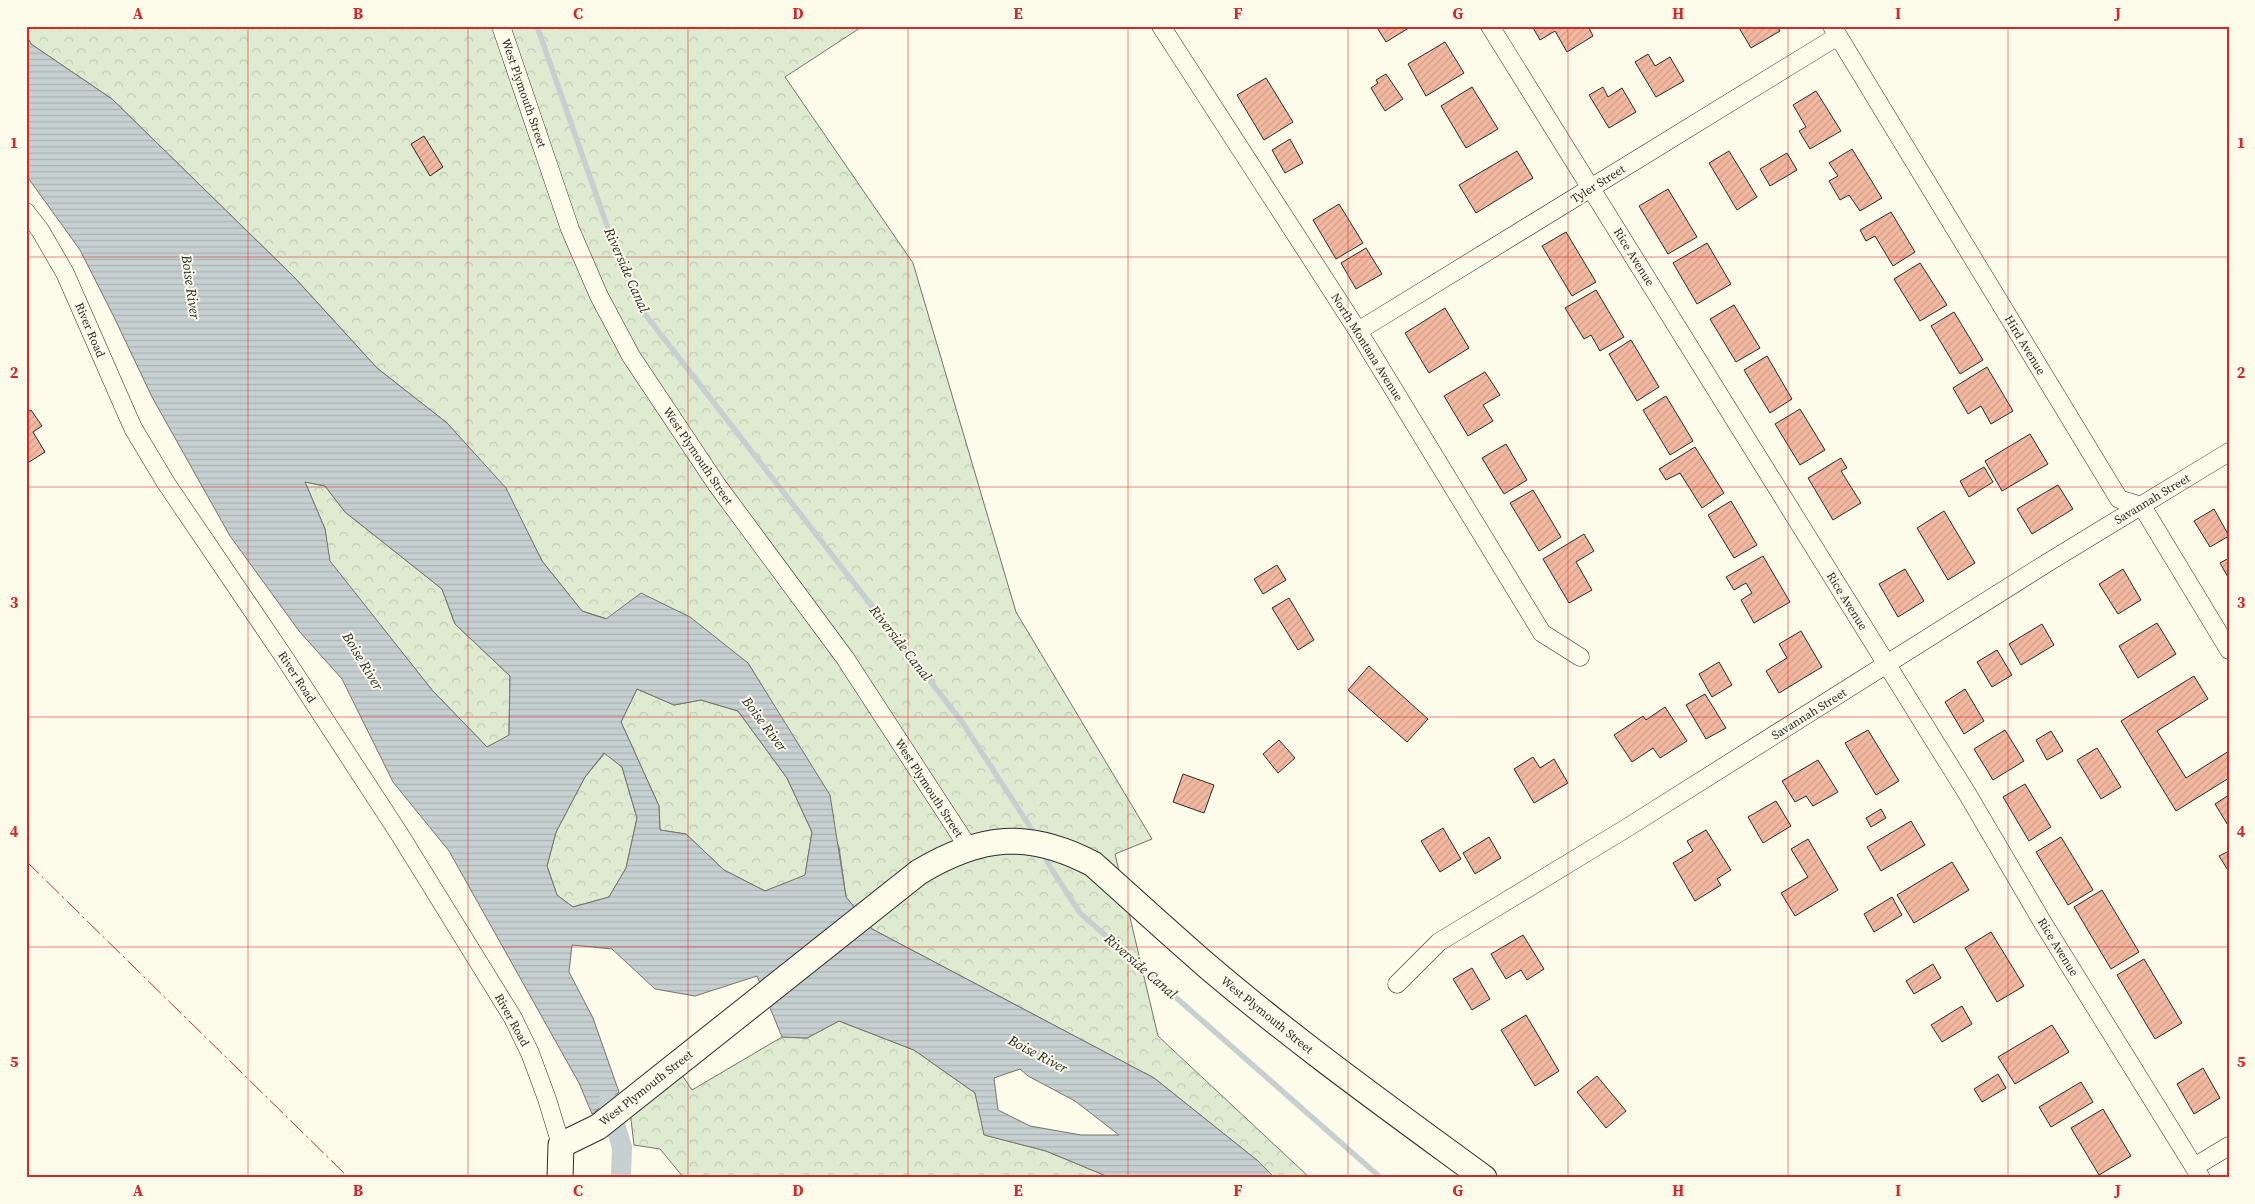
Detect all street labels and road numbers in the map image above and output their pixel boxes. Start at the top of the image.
street label: West Plymouth Street [498,36,550,150]
street label: Tyler Street [1568,161,1628,207]
street label: Rice Avenue [1610,225,1658,289]
street label: North Montana Avenue [1327,290,1407,404]
street label: River Road [71,300,109,360]
street label: Hird Avenue [2001,312,2049,378]
street label: West Plymouth Street [659,404,737,508]
street label: Savannah Street [2111,470,2193,528]
street label: Rice Avenue [1823,569,1871,633]
street label: River Road [274,648,320,706]
street label: Savannah Street [1768,684,1850,743]
street label: West Plymouth Street [891,736,967,840]
street label: Rice Avenue [2034,915,2082,979]
street label: West Plymouth Street [1217,973,1317,1057]
street label: River Road [491,991,533,1050]
street label: West Plymouth Street [596,1046,696,1130]

